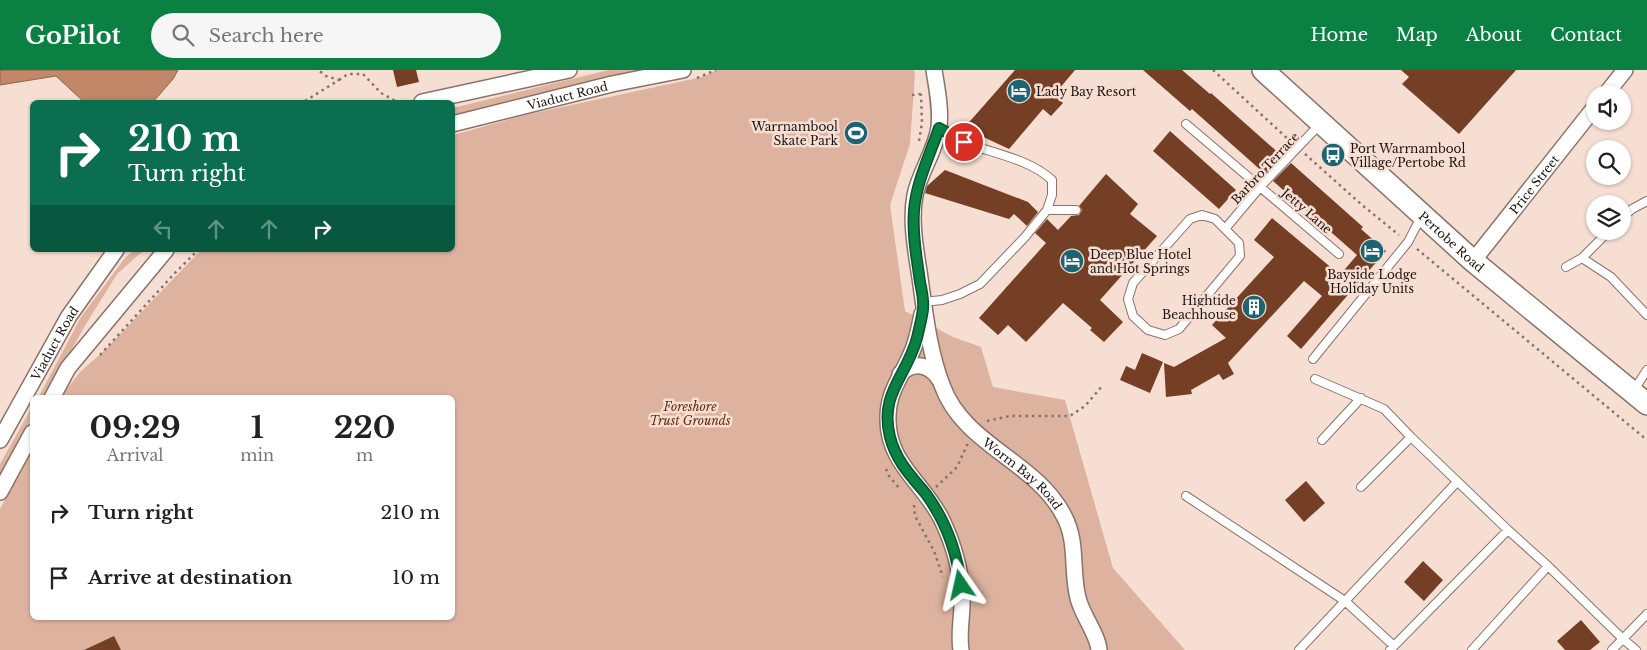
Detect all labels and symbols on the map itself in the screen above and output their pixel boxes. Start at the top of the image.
street label: Viaduct Road [525,78,609,113]
hotel icon: Lady Bay Resort [1006,78,1032,104]
place label: Lady Bay Resort [1036,84,1137,99]
place label: Warrnambool Skate Park [751,119,839,148]
sports icon: Warrnambool Skate Park [843,120,869,146]
pin [943,121,985,163]
street label: Barbro Terrace [1228,129,1302,207]
place label: Port Warrnambool Village/Pertobe Rd [1349,141,1466,170]
bus stop icon: Port Warrnambool Village/Pertobe Rd [1320,142,1346,168]
street label: Price Street [1506,151,1562,217]
street label: Jetty Lane [1277,184,1335,237]
street label: Pertobe Road [1416,208,1488,275]
hotel icon: Bayside Lodge Holiday Units [1359,238,1385,264]
place label: Deep Blue Hotel and Hot Springs [1090,247,1191,276]
hotel icon: Deep Blue Hotel and Hot Springs [1059,248,1085,274]
place label: Bayside Lodge Holiday Units [1327,267,1417,296]
place label: Hightide Beachhouse [1162,293,1236,322]
building icon: Hightide Beachhouse [1241,294,1267,320]
street label: Viaduct Road [27,303,81,384]
park label: Foreshore Trust Grounds [649,399,731,428]
street label: Worm Bay Road [979,434,1066,512]
position arrow [934,558,986,610]

